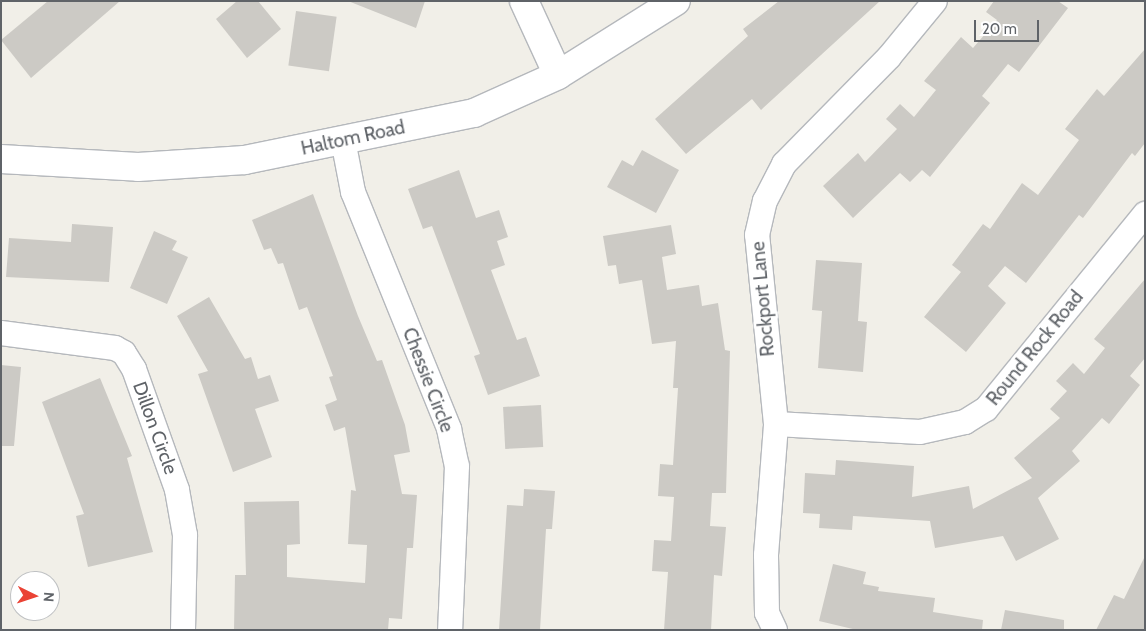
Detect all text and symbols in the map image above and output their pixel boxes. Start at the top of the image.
scale bar [976,10,1041,42]
text: 20 m [982,20,1017,38]
street label: Haltom Road [299,116,407,160]
street label: Rockport Lane [747,241,779,357]
street label: Round Rock Road [982,286,1088,410]
street label: Chessie Circle [398,324,458,436]
street label: Dillon Circle [128,379,182,477]
north arrow [10,571,60,621]
text: N [40,591,58,603]

